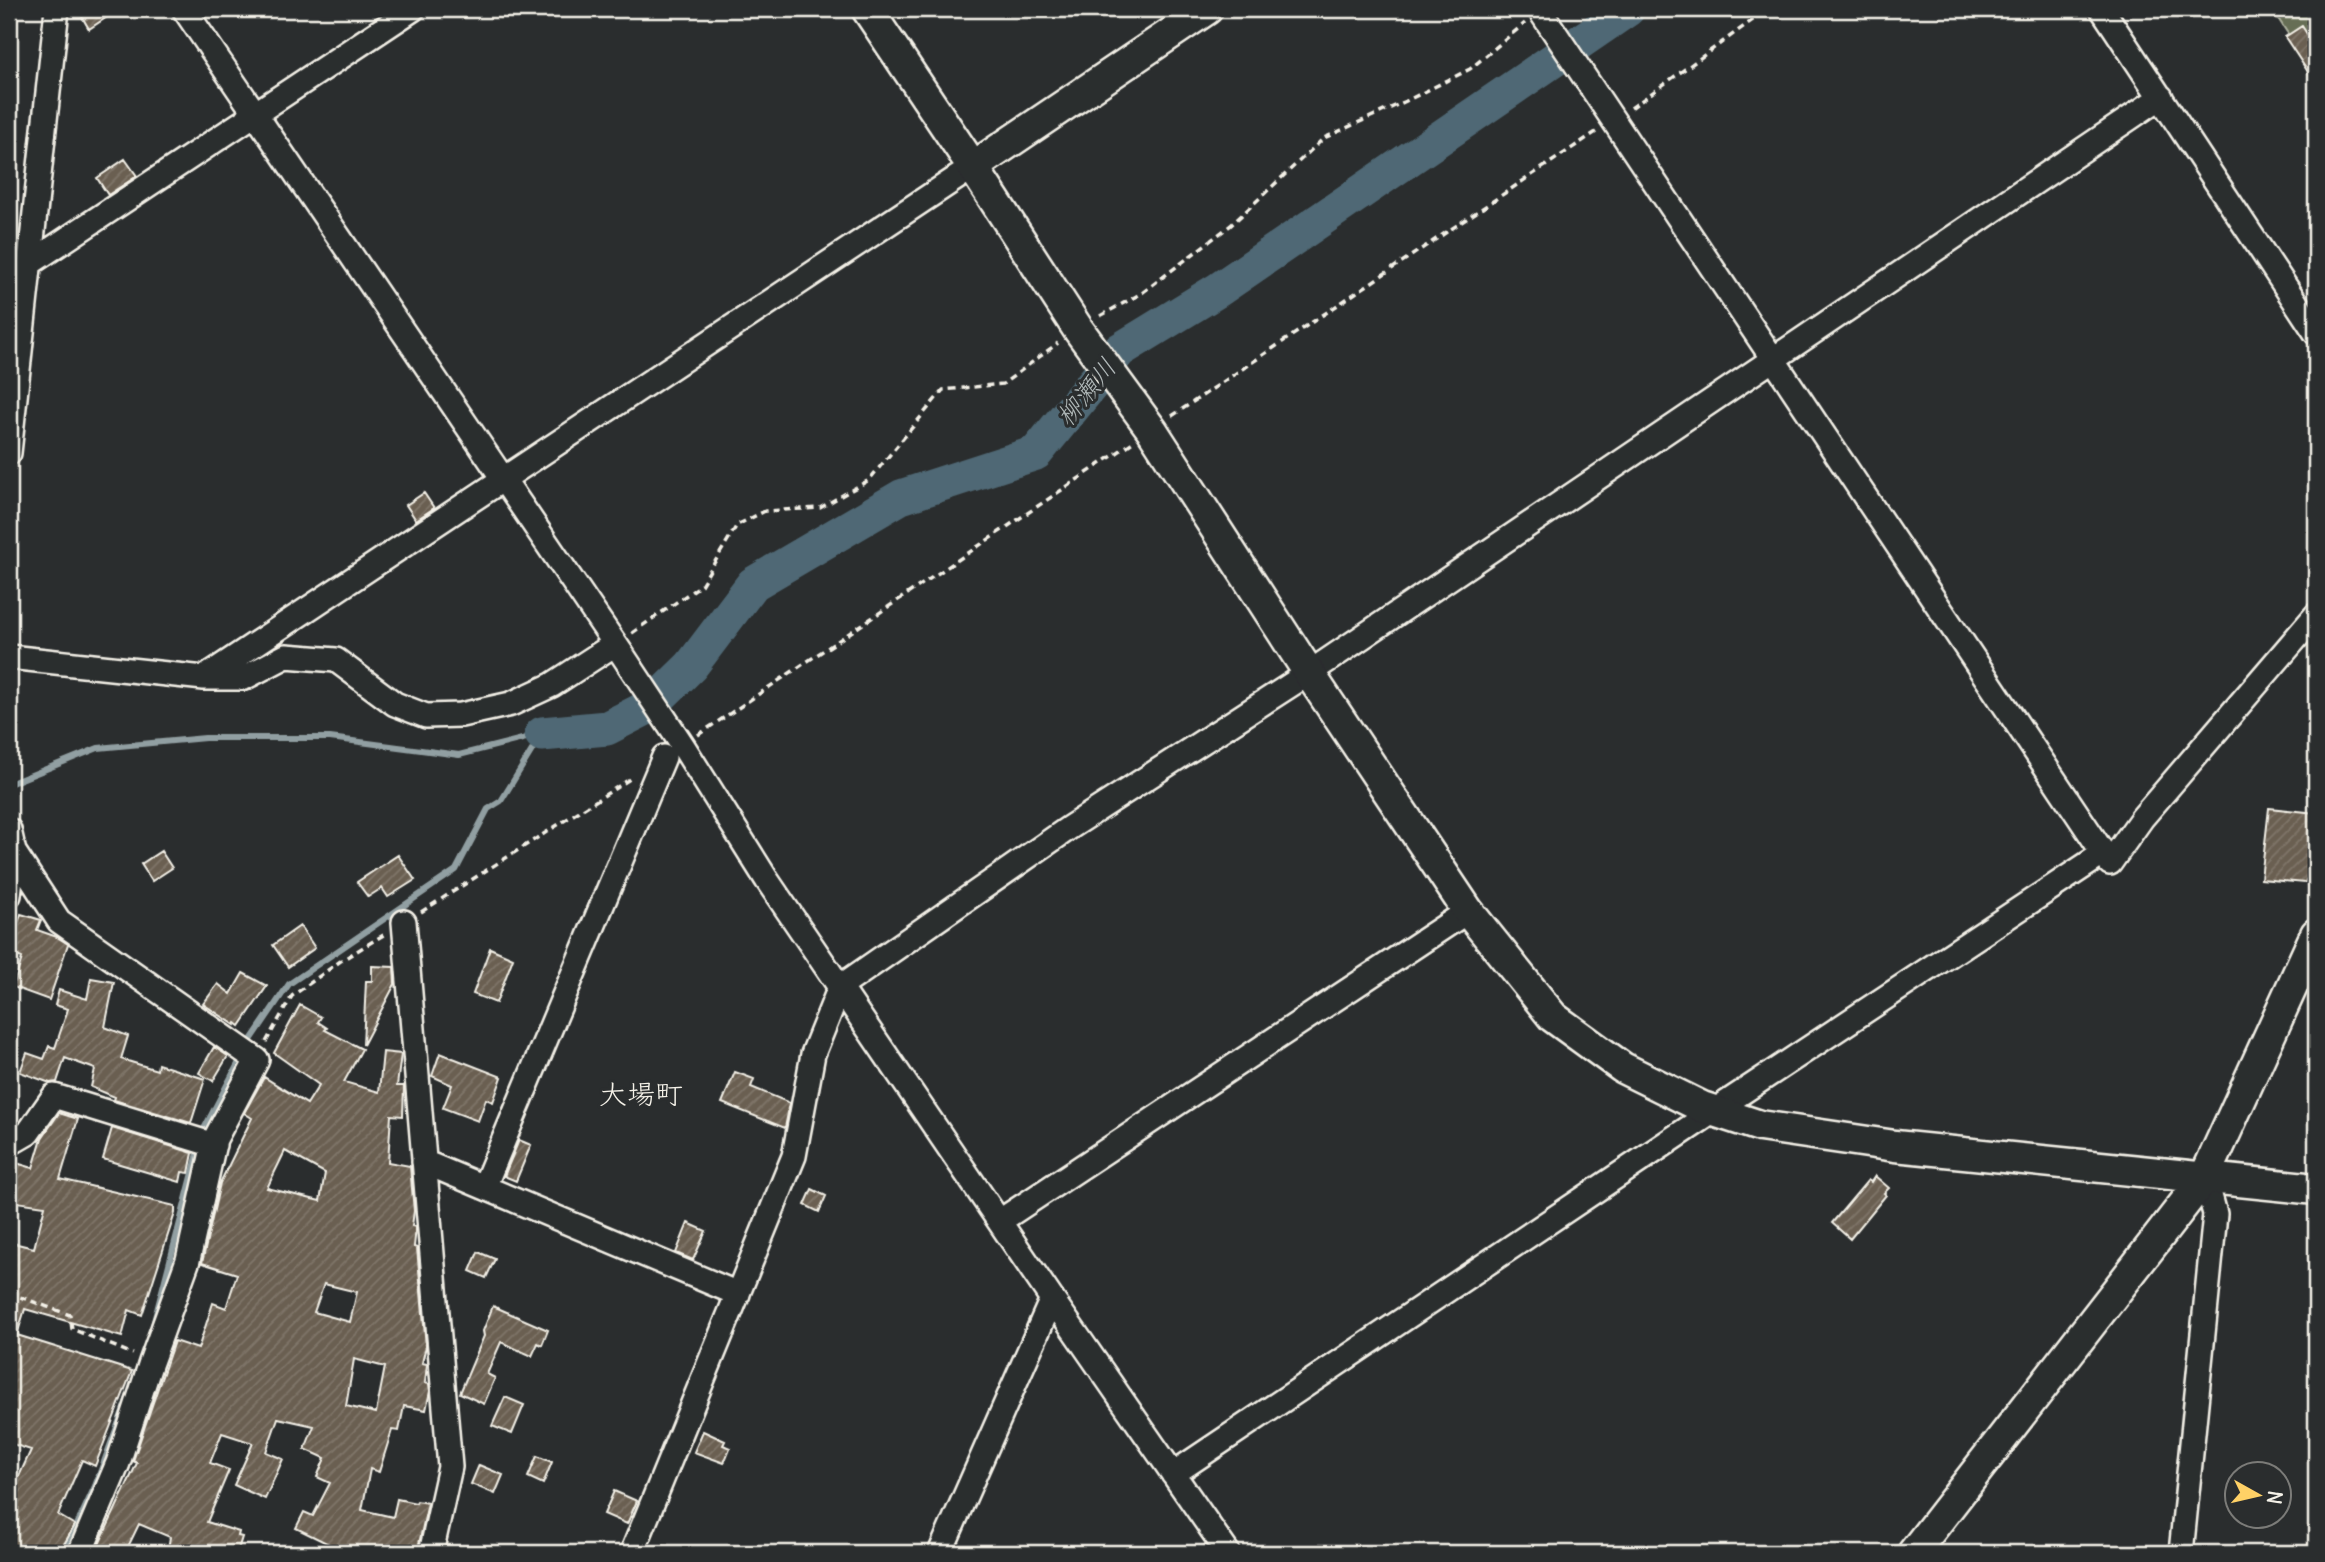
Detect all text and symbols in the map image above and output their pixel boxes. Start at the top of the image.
water label: 柳瀬川 [1048,351,1123,432]
district label: 大場町 [599,1076,683,1112]
north arrow [2224,1460,2294,1530]
text: N [2262,1489,2288,1506]

